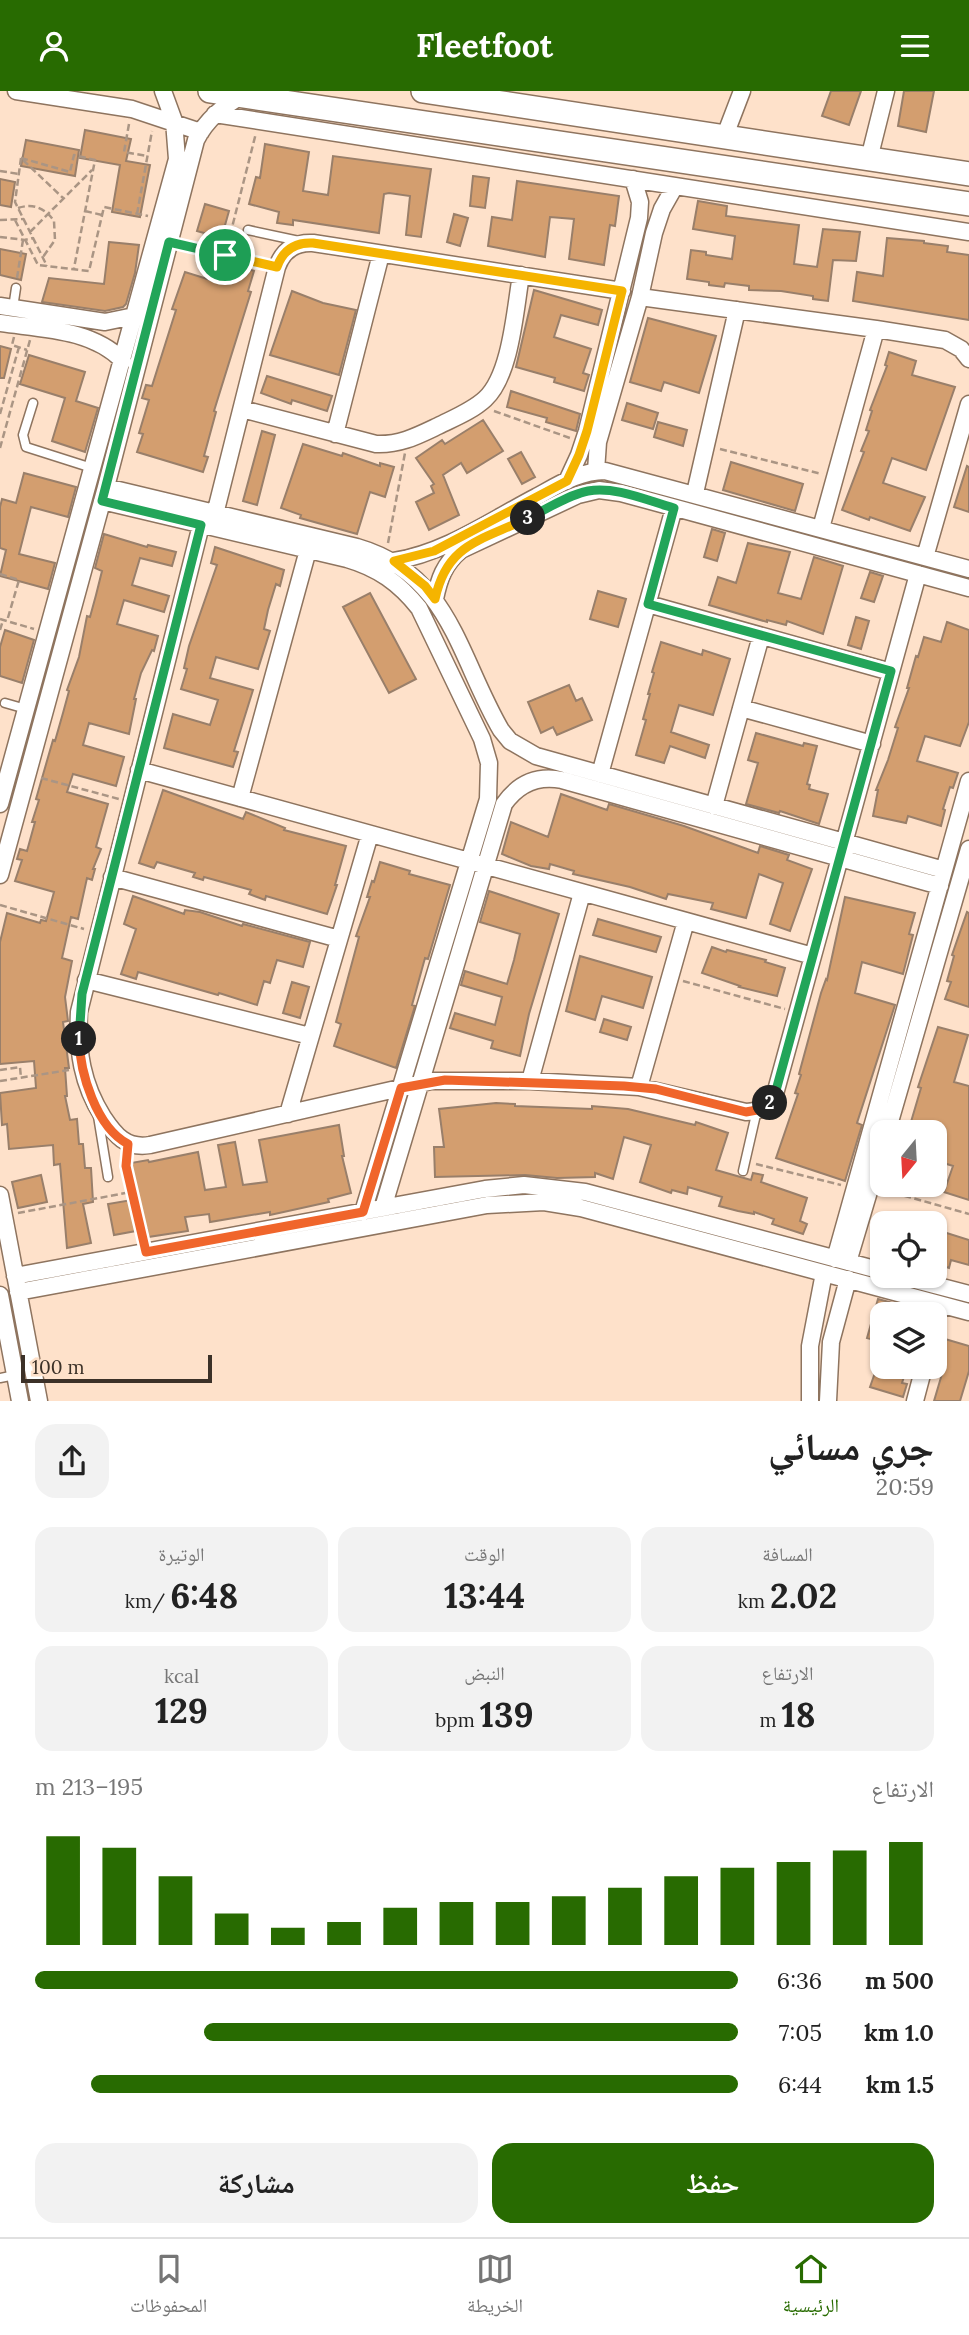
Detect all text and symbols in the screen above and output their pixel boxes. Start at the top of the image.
text: Fleetfoot [416,25,553,66]
icon: person [35,27,73,65]
icon: menu [896,27,934,65]
pin [195,225,255,285]
icon: arrive [206,236,244,274]
pin: 3 [510,501,546,535]
text: 3 [522,505,533,529]
pin: 1 [62,1021,96,1056]
text: 1 [75,1026,82,1050]
pin: 2 [752,1086,788,1121]
text: 2 [764,1090,775,1114]
north arrow [870,1120,947,1197]
map controls [870,1120,947,1379]
button: locate [870,1211,947,1288]
button: layers [870,1302,947,1379]
scale bar [21,1351,212,1383]
text: 100 m [32,1355,85,1379]
text: جري مسائي [768,1422,934,1470]
button: share [35,1424,109,1498]
text: 20:59 [876,1472,934,1501]
text: الوتيرة [158,1542,205,1566]
text: الوقت [464,1542,505,1566]
text: المسافة [762,1542,813,1566]
text: 6:48 [170,1573,238,1618]
text: 13:44 [444,1573,525,1618]
text: 2.02 [770,1573,837,1618]
text: /km [125,1589,170,1613]
text: km [738,1589,770,1613]
text: النبض [464,1661,505,1685]
text: الارتفاع [762,1661,813,1685]
text: kcal [164,1664,199,1688]
text: 129 [155,1688,208,1733]
text: 139 [480,1692,534,1737]
text: 18 [781,1692,816,1737]
text: bpm [435,1708,480,1732]
text: m [759,1708,781,1732]
text: 195–213 m [35,1772,143,1801]
text: الارتفاع [871,1774,934,1803]
text: 6:36 [777,1966,822,1995]
text: 500 m [865,1966,934,1995]
text: 7:05 [779,2018,822,2047]
text: 1.0 km [864,2018,934,2047]
text: 6:44 [778,2070,822,2099]
text: 1.5 km [866,2070,934,2099]
button: مشاركة [35,2143,478,2223]
button: حفظ [492,2143,934,2223]
tab: المحفوظات [130,2250,207,2324]
tab: الخريطة [467,2250,523,2324]
tab: الرئيسية [783,2250,839,2324]

